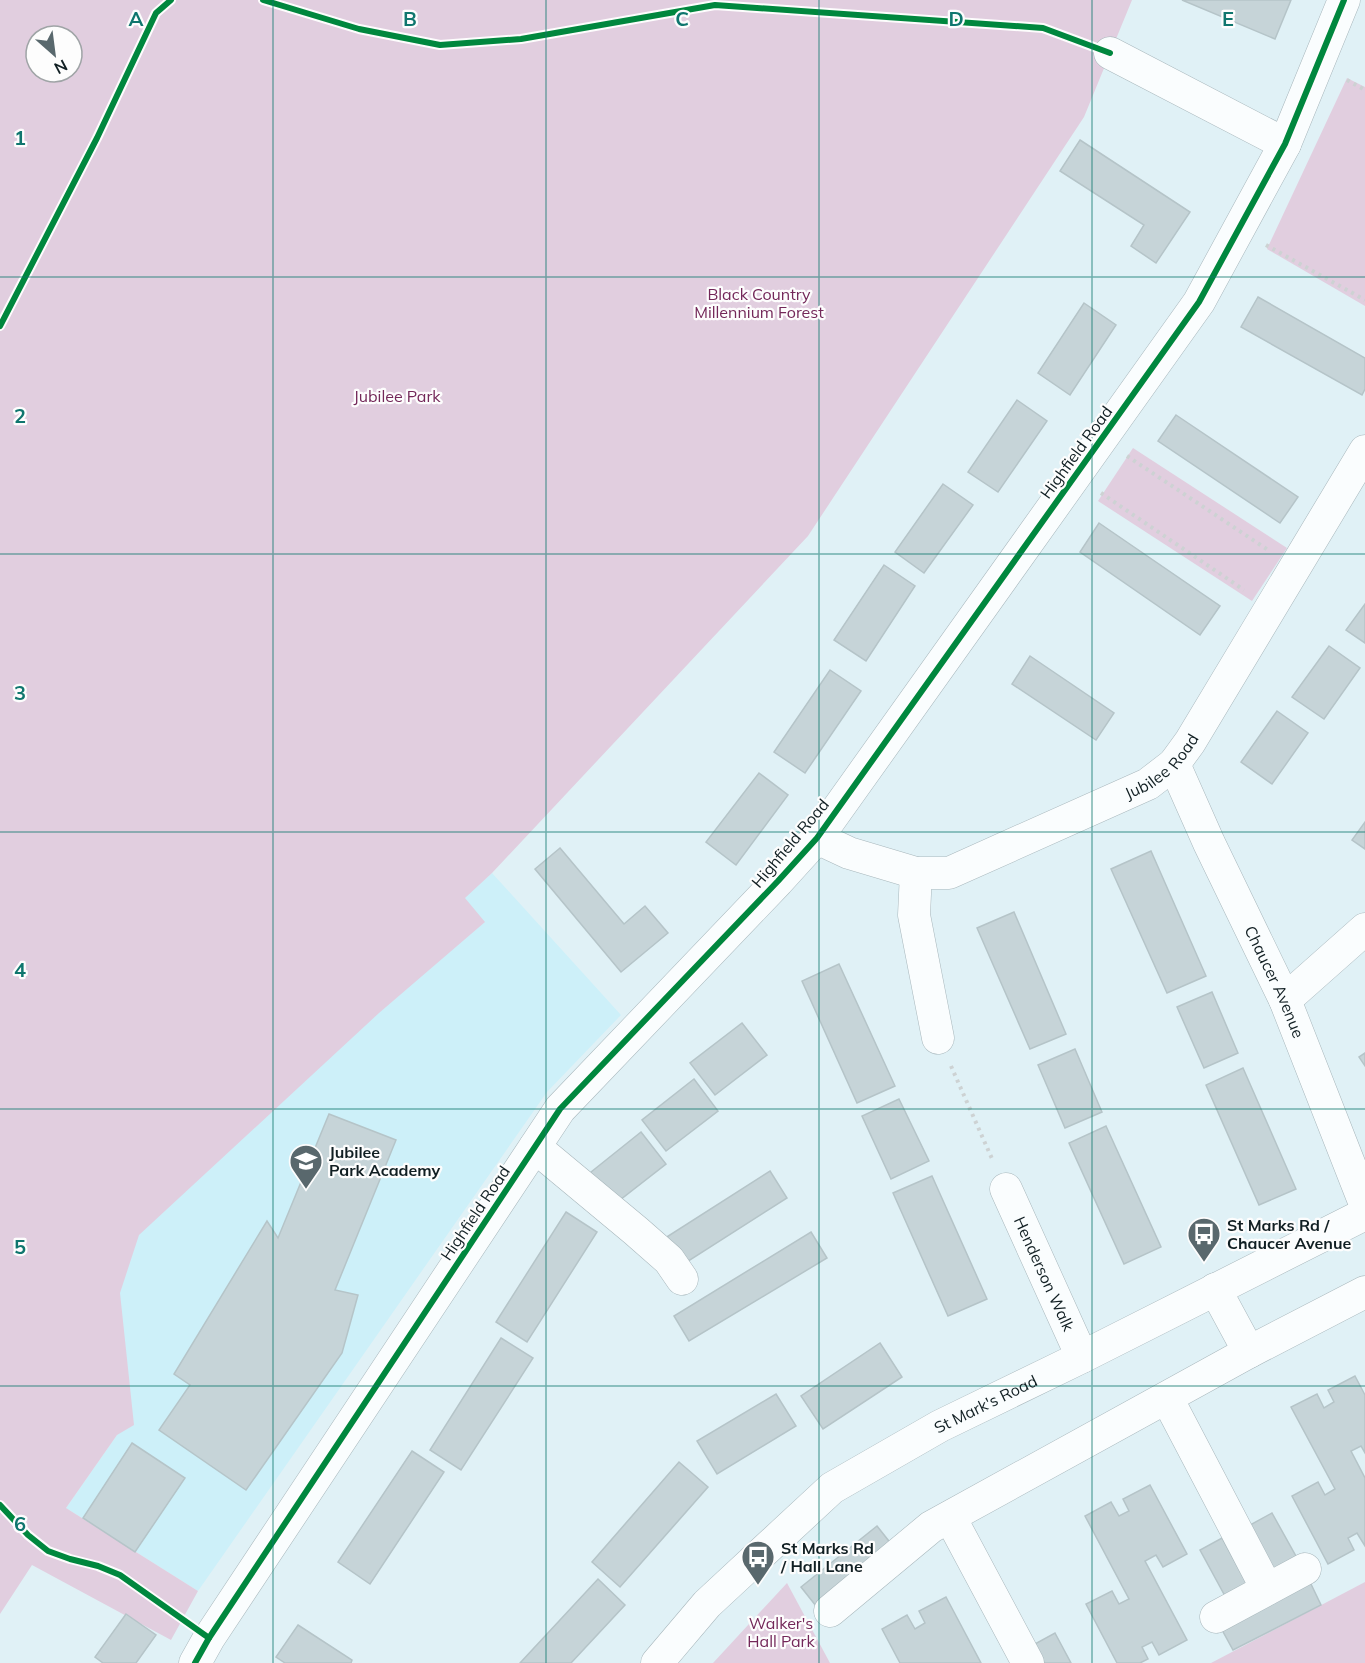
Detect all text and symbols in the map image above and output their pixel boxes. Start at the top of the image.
text: A [129,6,144,31]
text: B [403,6,417,31]
text: C [675,6,689,31]
text: D [948,6,964,31]
text: E [1222,6,1234,31]
north arrow [24,24,84,84]
text: N [51,56,71,79]
text: 1 [14,125,26,150]
park label: Black Country Millennium Forest [694,284,824,322]
park label: Jubilee Park [354,386,441,406]
street label: Highfield Road [1036,402,1116,502]
text: 2 [14,403,26,428]
text: 3 [14,680,26,705]
street label: Jubilee Road [1121,730,1203,803]
street label: Highfield Road [747,795,833,891]
street label: Chaucer Avenue [1240,922,1309,1041]
text: 4 [14,957,26,982]
place label: Jubilee Park Academy [329,1142,441,1180]
school or university icon: Jubilee Park Academy [288,1143,324,1190]
street label: Highfield Road [436,1162,514,1264]
street label: Henderson Walk [1010,1213,1079,1335]
place label: St Marks Rd / Chaucer Avenue [1227,1215,1351,1253]
bus stop icon: St Marks Rd / Chaucer Avenue [1186,1216,1222,1263]
text: 5 [14,1234,26,1259]
street label: St Mark's Road [930,1370,1040,1437]
text: 6 [14,1511,26,1536]
place label: St Marks Rd / Hall Lane [780,1538,874,1576]
bus stop icon: St Marks Rd / Hall Lane [740,1539,776,1586]
park label: Walker's Hall Park [747,1613,815,1651]

